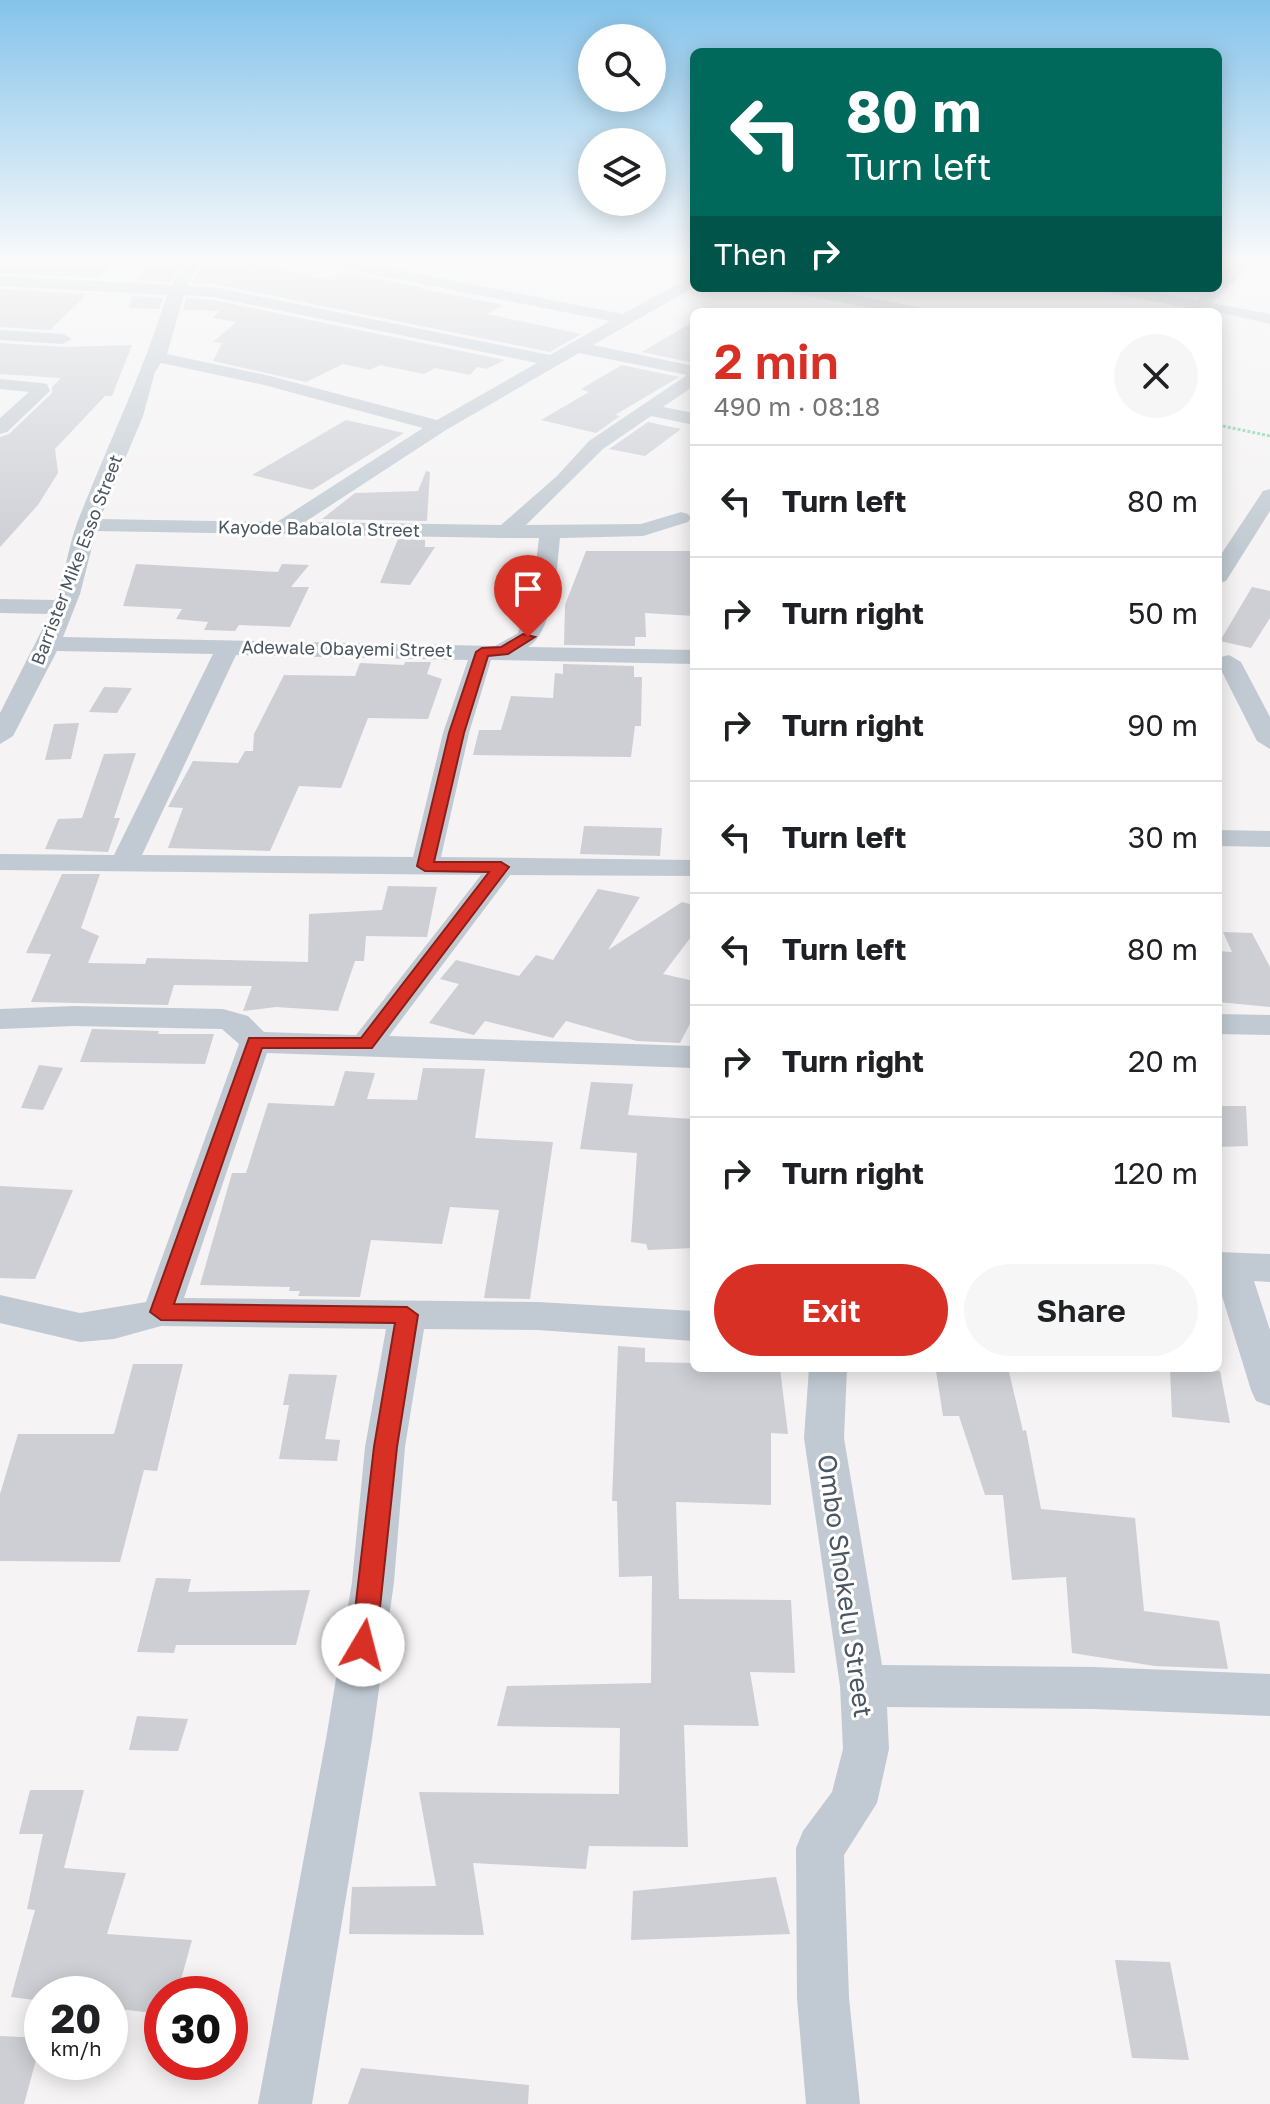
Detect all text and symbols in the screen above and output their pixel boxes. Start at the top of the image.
map controls [578,24,666,216]
button: search [578,24,666,112]
text: 80 m [846,77,981,144]
icon: left [714,80,818,184]
button: layers [578,128,666,216]
text: Turn left [846,145,992,188]
icon: right [803,232,847,276]
text: Then [714,236,787,272]
text: 2 min [714,332,839,390]
button: close [1114,334,1198,418]
text: 490 m · 08:18 [714,391,880,422]
street label: Barrister Mike Esso Street [26,451,126,668]
icon: left [714,479,758,523]
text: Turn left [782,483,907,519]
text: 80 m [1127,483,1198,519]
street label: Kayode Babalola Street [218,515,420,541]
pin [494,555,562,637]
icon: arrive [506,567,550,611]
icon: right [714,591,758,635]
text: Turn right [782,595,924,631]
text: 50 m [1128,595,1198,631]
street label: Adewale Obayemi Street [241,635,453,661]
icon: right [714,703,758,747]
text: Turn right [782,707,924,743]
text: 90 m [1127,707,1198,743]
icon: left [714,815,758,859]
text: Turn left [782,819,907,855]
text: 30 m [1128,819,1198,855]
icon: left [714,927,758,971]
text: Turn left [782,931,907,967]
text: 80 m [1127,931,1198,967]
icon: right [714,1039,758,1083]
text: Turn right [782,1043,924,1079]
text: 20 m [1128,1043,1198,1079]
icon: right [714,1151,758,1195]
text: Turn right [782,1155,924,1191]
text: 120 m [1113,1155,1198,1191]
button: Exit [714,1264,948,1356]
button: Share [964,1264,1198,1356]
street label: Ombo Shokelu Street [812,1452,879,1719]
position arrow [321,1603,405,1687]
speed limit sign: 30 [144,1976,248,2080]
text: 20 [51,1994,101,2042]
text: km/h [51,2036,101,2060]

